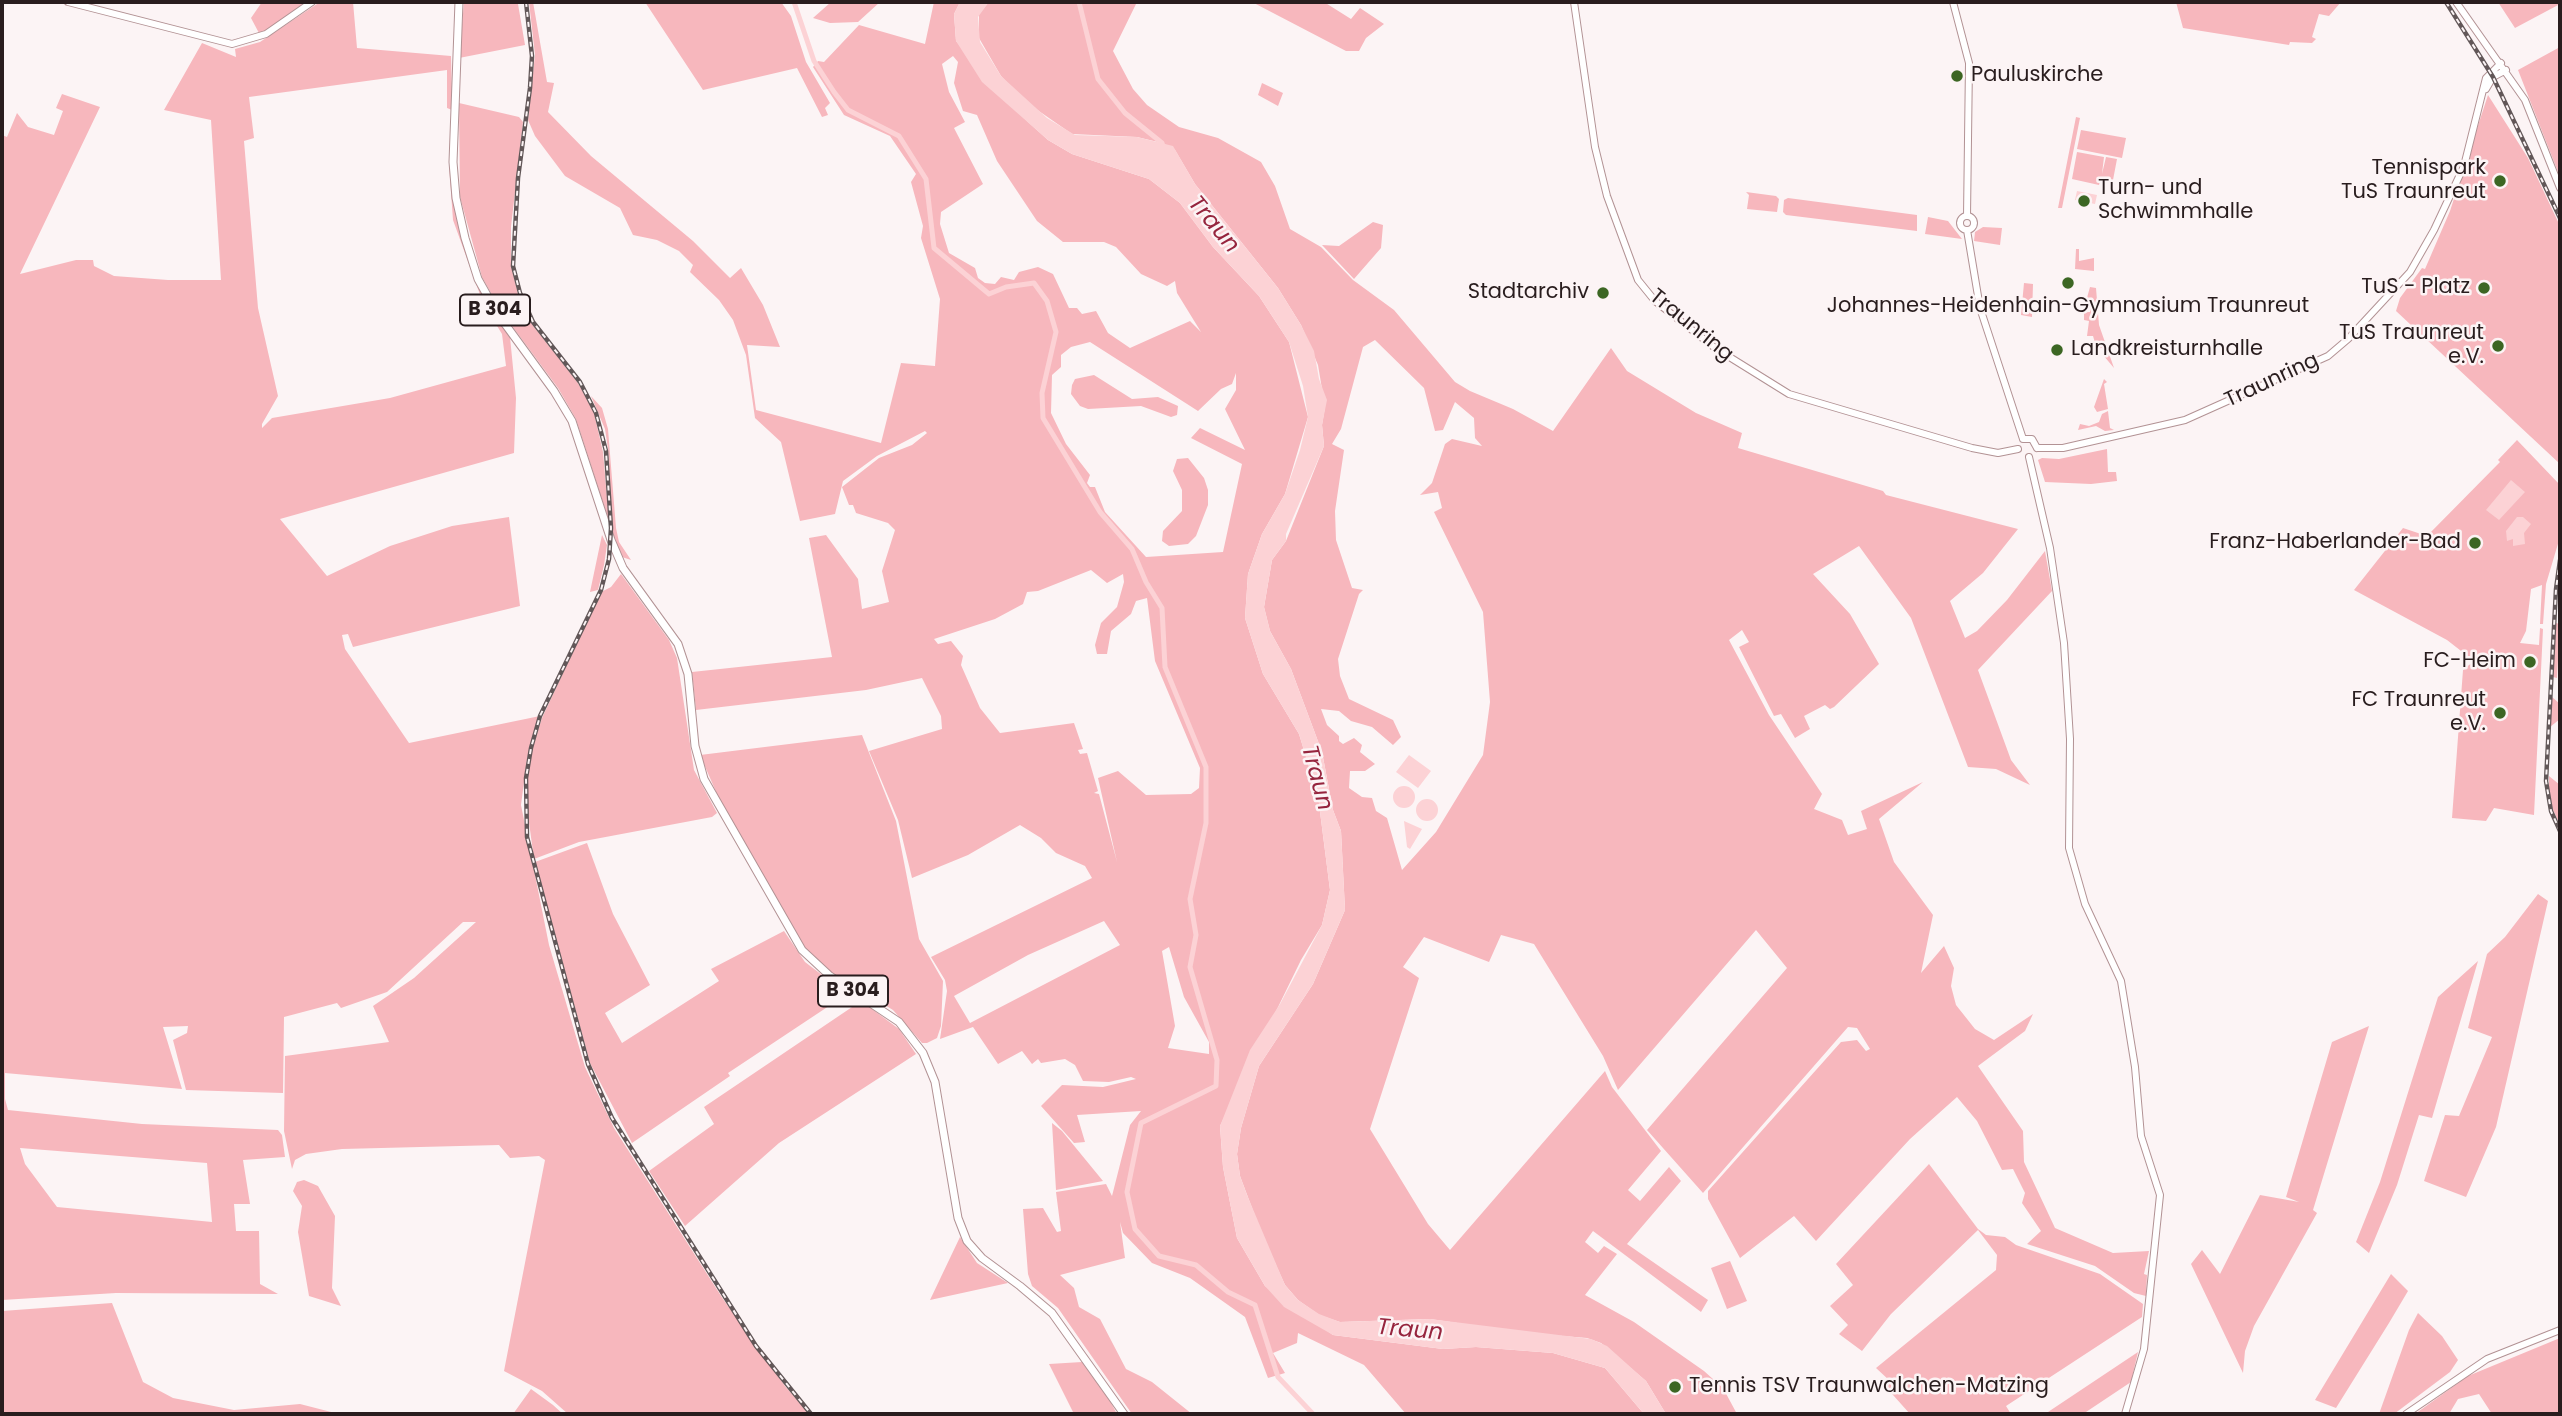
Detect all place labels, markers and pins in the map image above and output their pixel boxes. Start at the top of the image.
place label: Pauluskirche [1971,63,2103,89]
marker: Pauluskirche [1949,68,1965,84]
place label: Tennispark TuS Traunreut [2341,156,2486,206]
marker: Tennispark TuS Traunreut [2492,173,2508,189]
place label: Turn- und Schwimmhalle [2098,176,2253,226]
marker: Turn- und Schwimmhalle [2076,193,2092,209]
marker: Johannes-Heidenhain-Gymnasium Traunreut [2060,275,2076,291]
place label: TuS - Platz [2361,275,2470,301]
place label: Stadtarchiv [1468,280,1589,306]
marker: TuS - Platz [2476,280,2492,296]
marker: Stadtarchiv [1595,285,1611,301]
place label: Johannes-Heidenhain-Gymnasium Traunreut [1827,294,2309,320]
place label: TuS Traunreut e.V. [2339,321,2484,371]
place label: Landkreisturnhalle [2071,337,2263,363]
marker: TuS Traunreut e.V. [2490,338,2506,354]
marker: Landkreisturnhalle [2049,342,2065,358]
place label: Franz-Haberlander-Bad [2209,530,2461,556]
marker: Franz-Haberlander-Bad [2467,535,2483,551]
place label: FC-Heim [2423,649,2516,675]
marker: FC-Heim [2522,654,2538,670]
place label: FC Traunreut e.V. [2351,688,2486,738]
marker: FC Traunreut e.V. [2492,705,2508,721]
place label: Tennis TSV Traunwalchen-Matzing [1689,1374,2049,1400]
marker: Tennis TSV Traunwalchen-Matzing [1667,1379,1683,1395]

